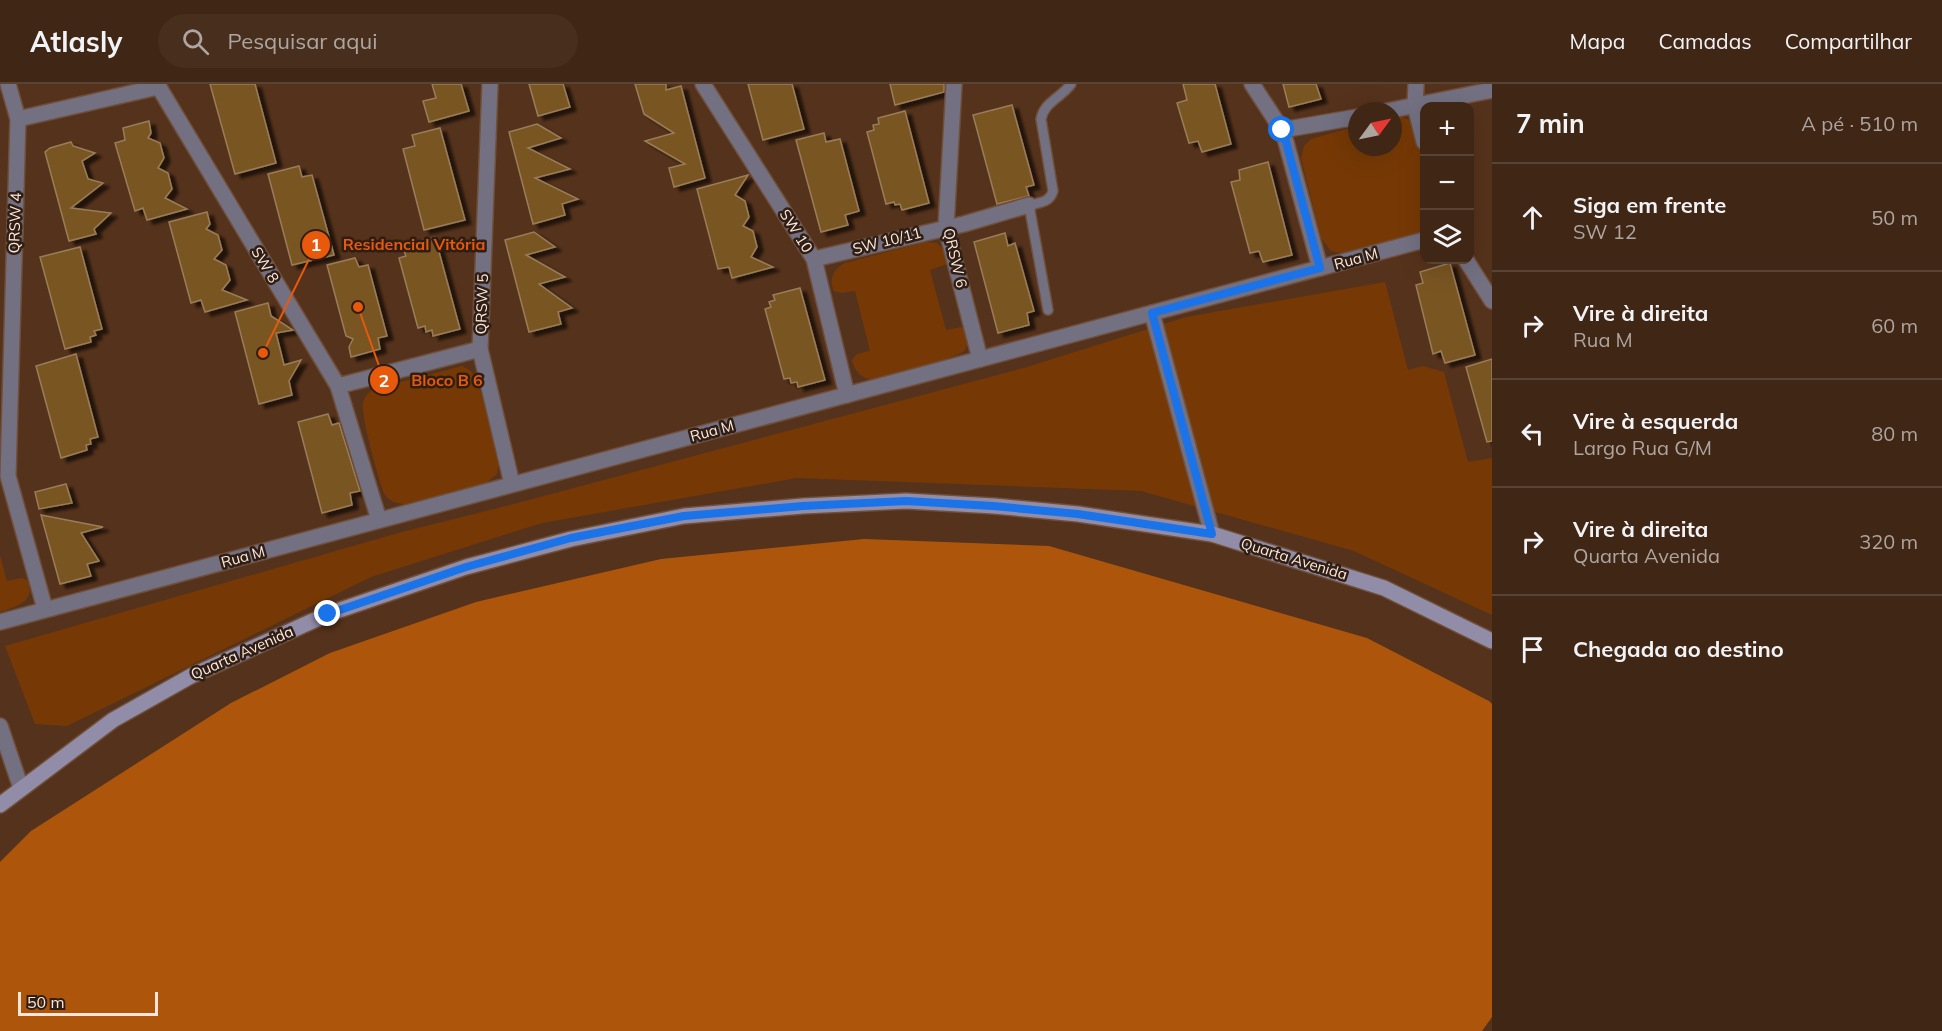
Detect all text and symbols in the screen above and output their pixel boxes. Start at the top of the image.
search box [158,14,578,68]
text: Atlasly [30,24,122,59]
icon: search [179,25,212,58]
text: Pesquisar aqui [227,27,377,55]
text: Mapa [1570,28,1625,54]
text: Camadas [1658,28,1752,54]
text: Compartilhar [1785,28,1912,54]
north arrow [1348,102,1402,156]
map controls [1420,102,1474,264]
button: + [1420,102,1474,156]
text: 7 min [1516,107,1585,140]
text: A pé · 510 m [1801,111,1918,136]
route start [1268,116,1294,142]
button: − [1420,156,1474,210]
text: Siga em frente [1573,191,1726,219]
street label: QRSW 4 [4,192,25,254]
icon: ahead [1516,201,1549,234]
street label: SW 10 [776,205,817,256]
text: 50 m [1871,205,1918,230]
button: layers [1420,210,1474,264]
text: SW 12 [1573,219,1637,244]
street label: SW 10/11 [851,223,923,258]
street label: QRSW 6 [939,226,972,290]
callout: Residencial Vitória [301,228,498,262]
text: 1 [311,233,321,256]
text: Residencial Vitória [343,234,485,254]
street label: SW 8 [247,243,284,286]
street label: Rua M [1332,244,1380,273]
street label: QRSW 5 [471,273,492,335]
text: Vire à direita [1573,299,1708,327]
icon: right [1516,309,1549,342]
text: 60 m [1871,313,1918,338]
text: Rua M [1573,327,1633,352]
callout: Bloco B 6 [369,363,494,397]
text: 2 [379,369,389,392]
text: Bloco B 6 [411,370,483,390]
text: Vire à esquerda [1573,407,1738,435]
street label: Rua M [688,416,736,445]
icon: left [1516,417,1549,450]
text: 80 m [1871,421,1918,446]
text: Largo Rua G/M [1573,435,1712,460]
text: Vire à direita [1573,515,1708,543]
icon: right [1516,525,1549,558]
text: 320 m [1859,529,1918,554]
street label: Quarta Avenida [1239,533,1350,584]
street label: Rua M [219,542,267,571]
text: Quarta Avenida [1573,543,1720,568]
route end [314,600,340,626]
street label: Quarta Avenida [188,621,296,684]
icon: arrive [1516,633,1549,666]
text: Chegada ao destino [1573,635,1784,663]
scale bar [18,989,158,1016]
text: 50 m [27,992,64,1012]

